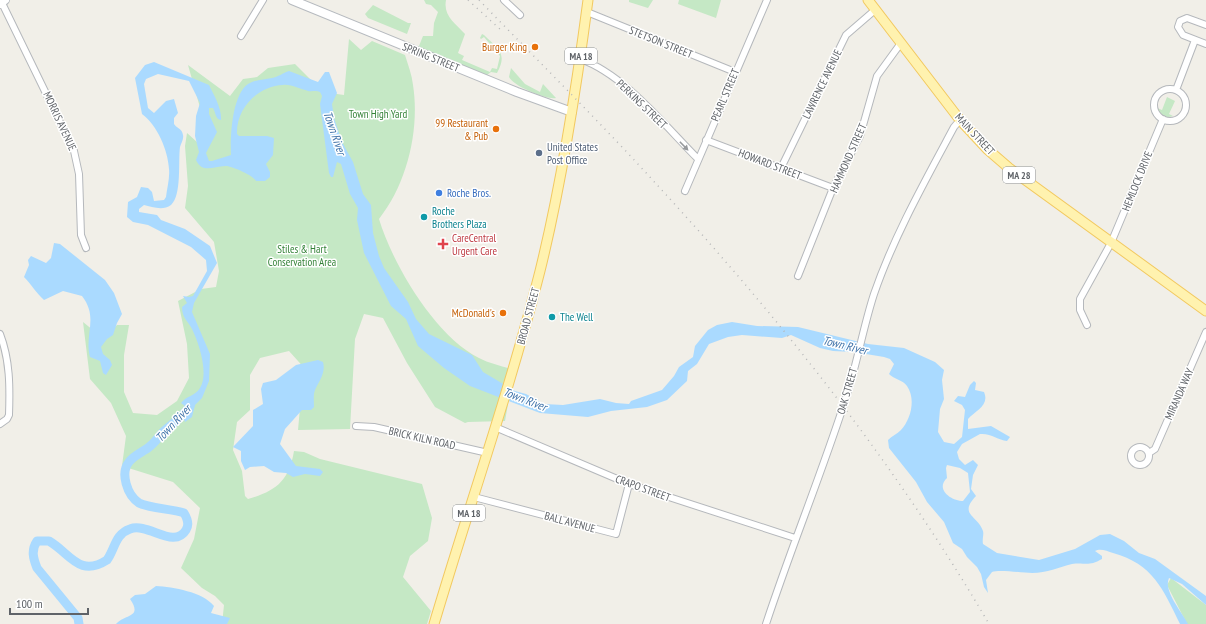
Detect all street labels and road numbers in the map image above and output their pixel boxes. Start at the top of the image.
street label: STETSON STREET [627,23,695,61]
street label: SPRING STREET [400,39,462,75]
street label: LAWRENCE AVENUE [799,47,845,121]
road number: MA 18 [565,48,597,64]
street label: PEARL STREET [708,66,742,123]
street label: PERKINS STREET [614,76,670,132]
street label: MORRIS AVENUE [40,89,80,153]
street label: MAIN STREET [952,110,998,158]
street label: HAMMOND STREET [826,121,870,195]
street label: HOWARD STREET [736,146,804,183]
street label: HEMLOCK DRIVE [1119,149,1155,213]
road number: MA 28 [1003,167,1035,183]
street label: BROAD STREET [514,286,542,346]
street label: OAK STREET [834,366,860,416]
street label: MIRANDA WAY [1161,366,1197,422]
street label: BRICK KILN ROAD [387,424,457,453]
street label: CRAPO STREET [613,472,673,504]
road number: MA 18 [453,505,485,521]
street label: BALL AVENUE [543,508,597,536]

